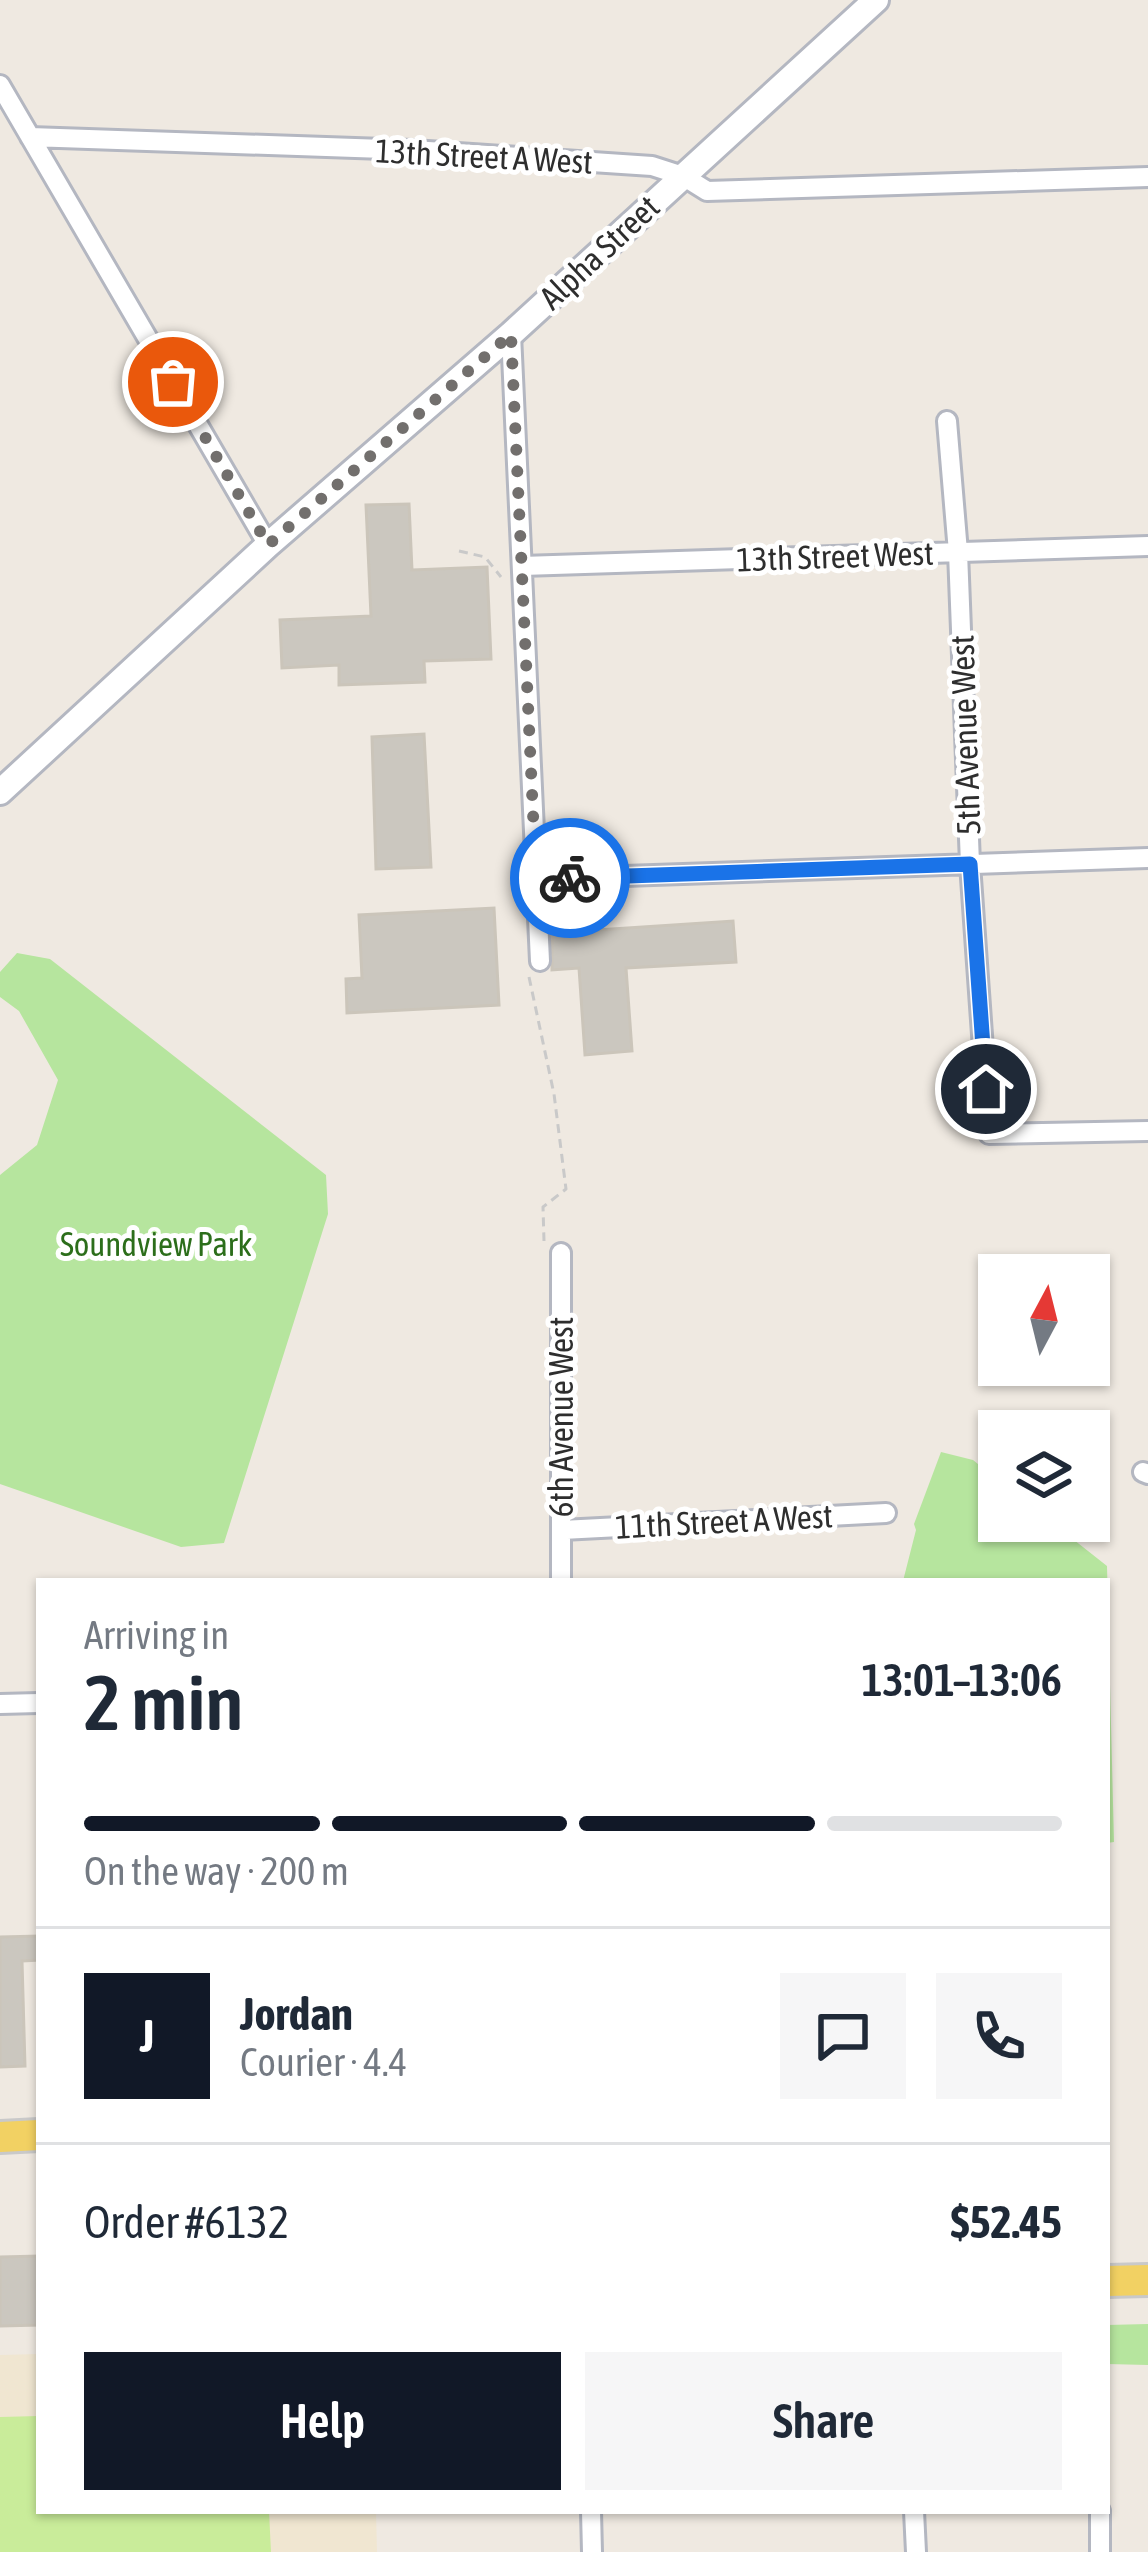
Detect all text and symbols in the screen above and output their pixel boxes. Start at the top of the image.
street label: 13th Street A West [374,131,594,181]
street label: Alpha Street [532,187,666,317]
pin [122,331,224,433]
icon: bag [140,349,206,415]
street label: 13th Street West [736,534,934,578]
street label: 5th Avenue West [943,634,987,836]
courier [510,818,630,938]
icon: bike [537,845,603,911]
pin [935,1038,1037,1140]
icon: home [953,1056,1019,1122]
park label: Soundview Park [60,1225,252,1263]
north arrow [978,1254,1110,1386]
map controls [978,1254,1110,1542]
street label: 6th Avenue West [542,1317,580,1517]
button: layers [978,1410,1110,1542]
street label: 11th Street A West [614,1496,834,1546]
text: Arriving in [84,1613,229,1657]
text: 13:01–13:06 [861,1654,1062,1706]
text: 2 min [84,1657,243,1747]
text: On the way · 200 m [84,1849,349,1893]
button: chat [780,1973,906,2099]
button: phone [936,1973,1062,2099]
text: Jordan [240,1988,353,2040]
text: J [140,2010,154,2062]
text: Courier · 4.4 [240,2040,407,2084]
text: Order #6132 [84,2196,289,2248]
text: $52.45 [950,2196,1062,2248]
button: Help [84,2352,561,2490]
button: Share [585,2352,1062,2490]

